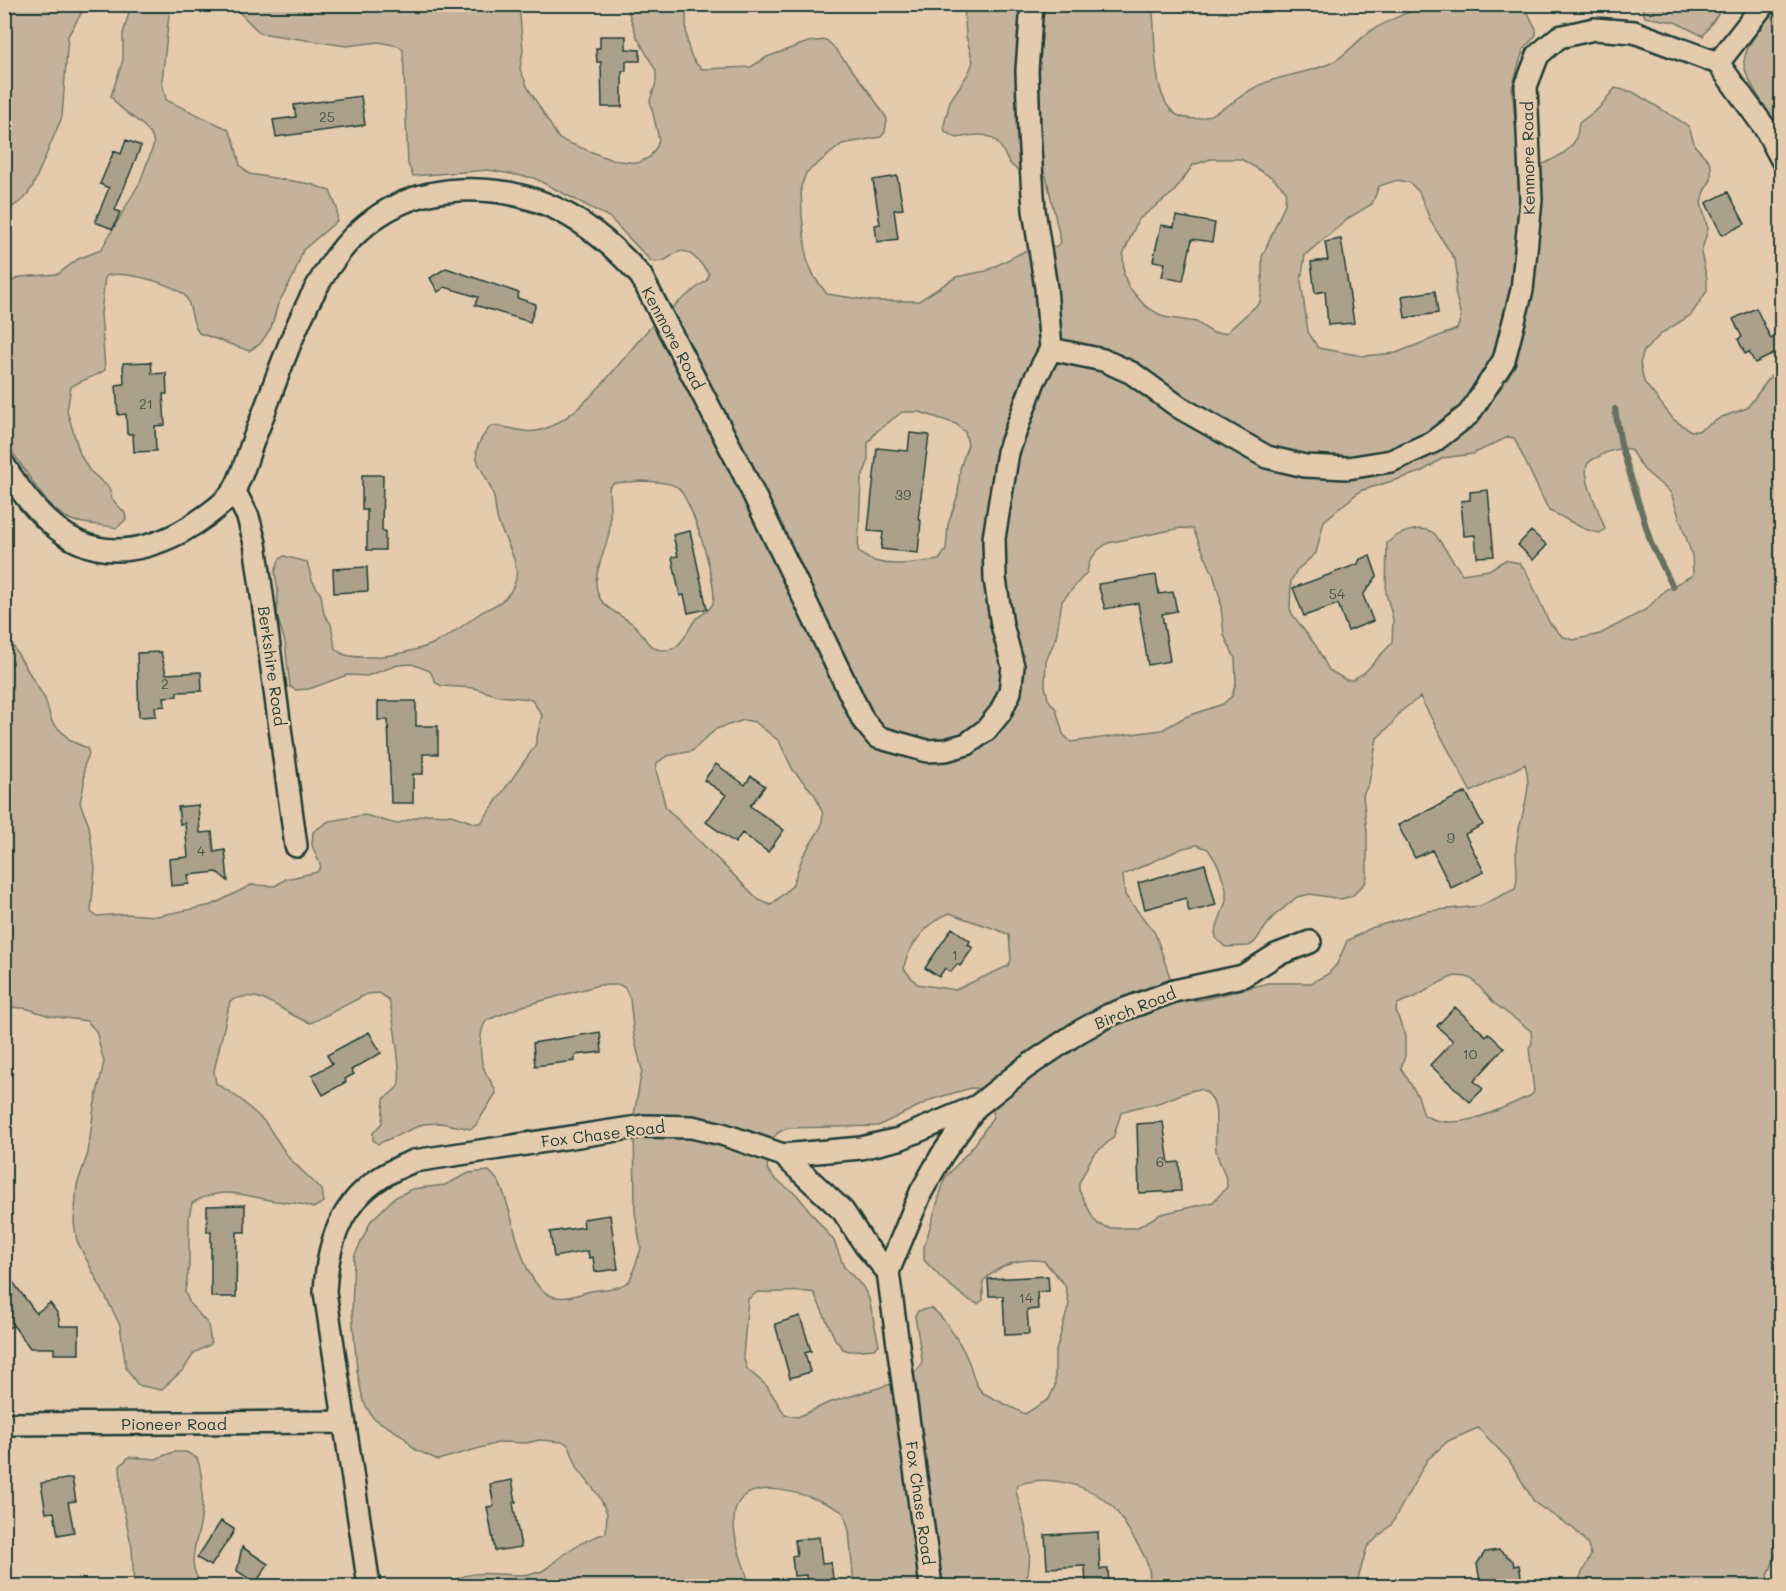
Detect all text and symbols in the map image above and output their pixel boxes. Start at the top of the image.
street label: Kenmore Road [1516,101,1539,215]
house number: 25 [319,107,335,126]
street label: Kenmore Road [637,283,709,393]
house number: 21 [139,394,153,413]
house number: 39 [895,485,911,504]
house number: 54 [1329,584,1346,603]
street label: Berkshire Road [254,605,291,727]
house number: 2 [161,674,169,693]
house number: 9 [1447,828,1455,847]
house number: 4 [197,841,206,860]
house number: 1 [952,945,958,964]
street label: Birch Road [1091,982,1179,1033]
house number: 10 [1463,1044,1478,1063]
street label: Fox Chase Road [540,1115,666,1152]
house number: 6 [1156,1152,1164,1171]
house number: 14 [1019,1288,1034,1307]
street label: Pioneer Road [121,1413,227,1434]
street label: Fox Chase Road [901,1440,940,1566]

